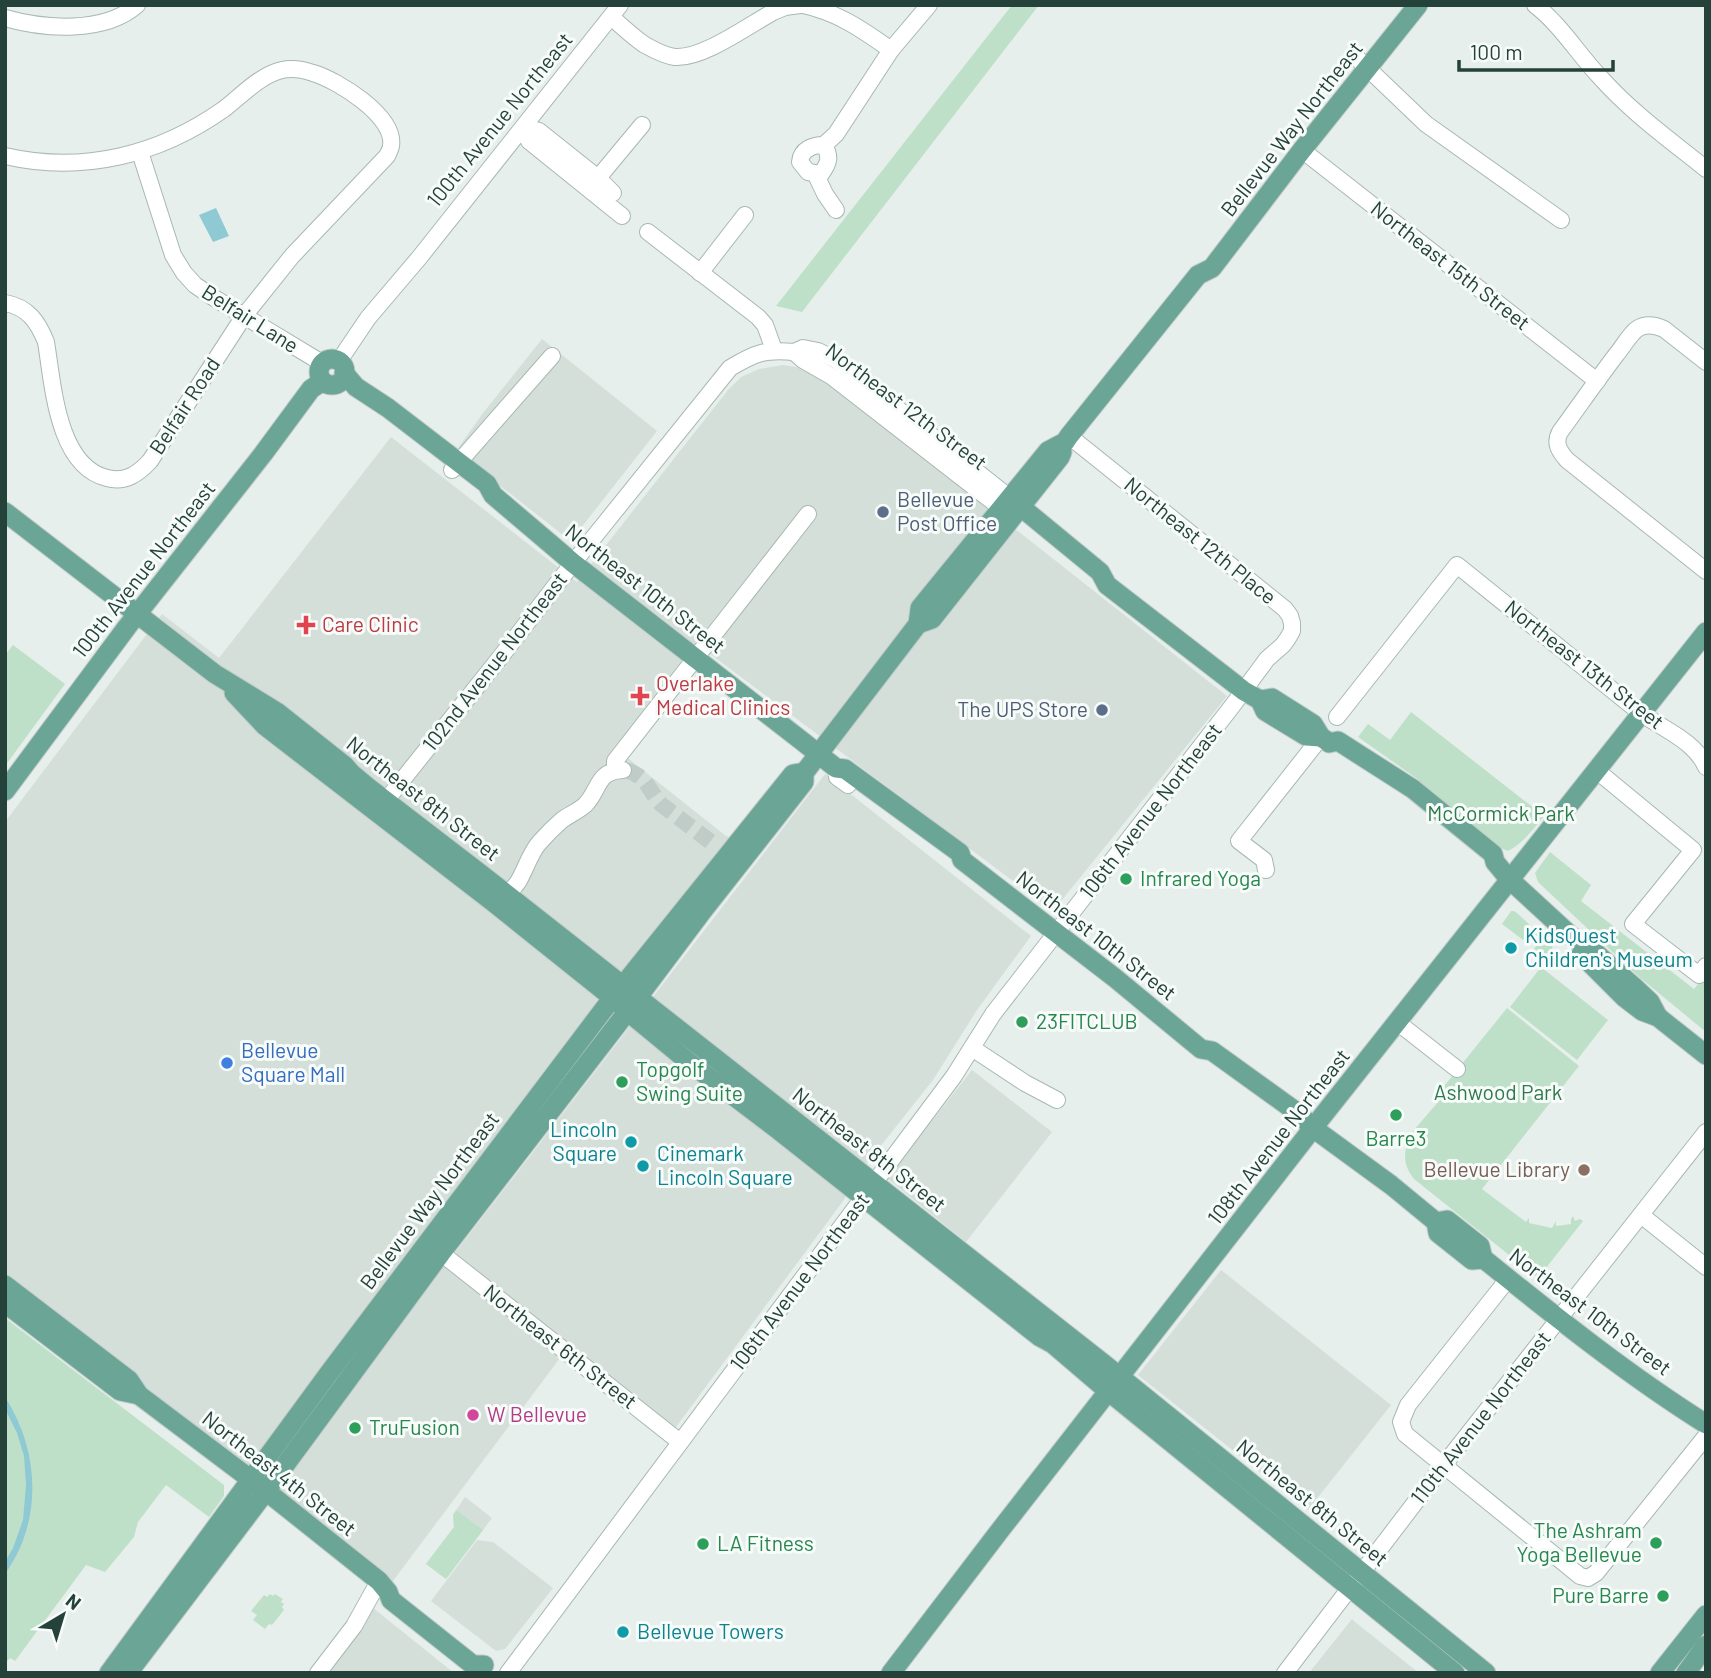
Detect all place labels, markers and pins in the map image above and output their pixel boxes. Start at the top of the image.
place label: Bellevue Post Office [897,486,997,535]
marker: Bellevue Post Office [875,504,891,520]
place label: Care Clinic [322,611,419,636]
marker: Care Clinic [296,615,316,635]
place label: Overlake Medical Clinics [656,670,790,719]
marker: Overlake Medical Clinics [630,686,650,706]
place label: The UPS Store [957,696,1088,721]
marker: The UPS Store [1094,702,1110,718]
place label: Infrared Yoga [1140,865,1261,890]
marker: Infrared Yoga [1118,871,1134,887]
place label: KidsQuest Children's Museum [1525,922,1693,971]
marker: KidsQuest Children's Museum [1503,940,1519,956]
place label: 23FITCLUB [1036,1008,1138,1033]
marker: 23FITCLUB [1014,1014,1030,1030]
place label: Bellevue Square Mall [241,1037,345,1086]
marker: Bellevue Square Mall [219,1055,235,1071]
place label: Topgolf Swing Suite [636,1056,743,1105]
marker: Topgolf Swing Suite [614,1074,630,1090]
marker: Barre3 [1388,1107,1404,1123]
place label: Lincoln Square [550,1116,617,1165]
place label: Barre3 [1366,1125,1426,1150]
marker: Lincoln Square [623,1134,639,1150]
place label: Cinemark Lincoln Square [657,1140,793,1189]
place label: Bellevue Library [1423,1156,1570,1181]
marker: Cinemark Lincoln Square [635,1158,651,1174]
marker: Bellevue Library [1576,1162,1592,1178]
place label: W Bellevue [487,1401,587,1426]
marker: W Bellevue [465,1407,481,1423]
place label: TruFusion [369,1414,460,1439]
marker: TruFusion [347,1420,363,1436]
place label: The Ashram Yoga Bellevue [1516,1517,1642,1566]
place label: LA Fitness [717,1530,814,1555]
marker: The Ashram Yoga Bellevue [1648,1535,1664,1551]
marker: LA Fitness [695,1536,711,1552]
place label: Pure Barre [1552,1582,1649,1607]
marker: Pure Barre [1655,1588,1671,1604]
place label: Bellevue Towers [637,1618,784,1643]
marker: Bellevue Towers [615,1624,631,1640]

